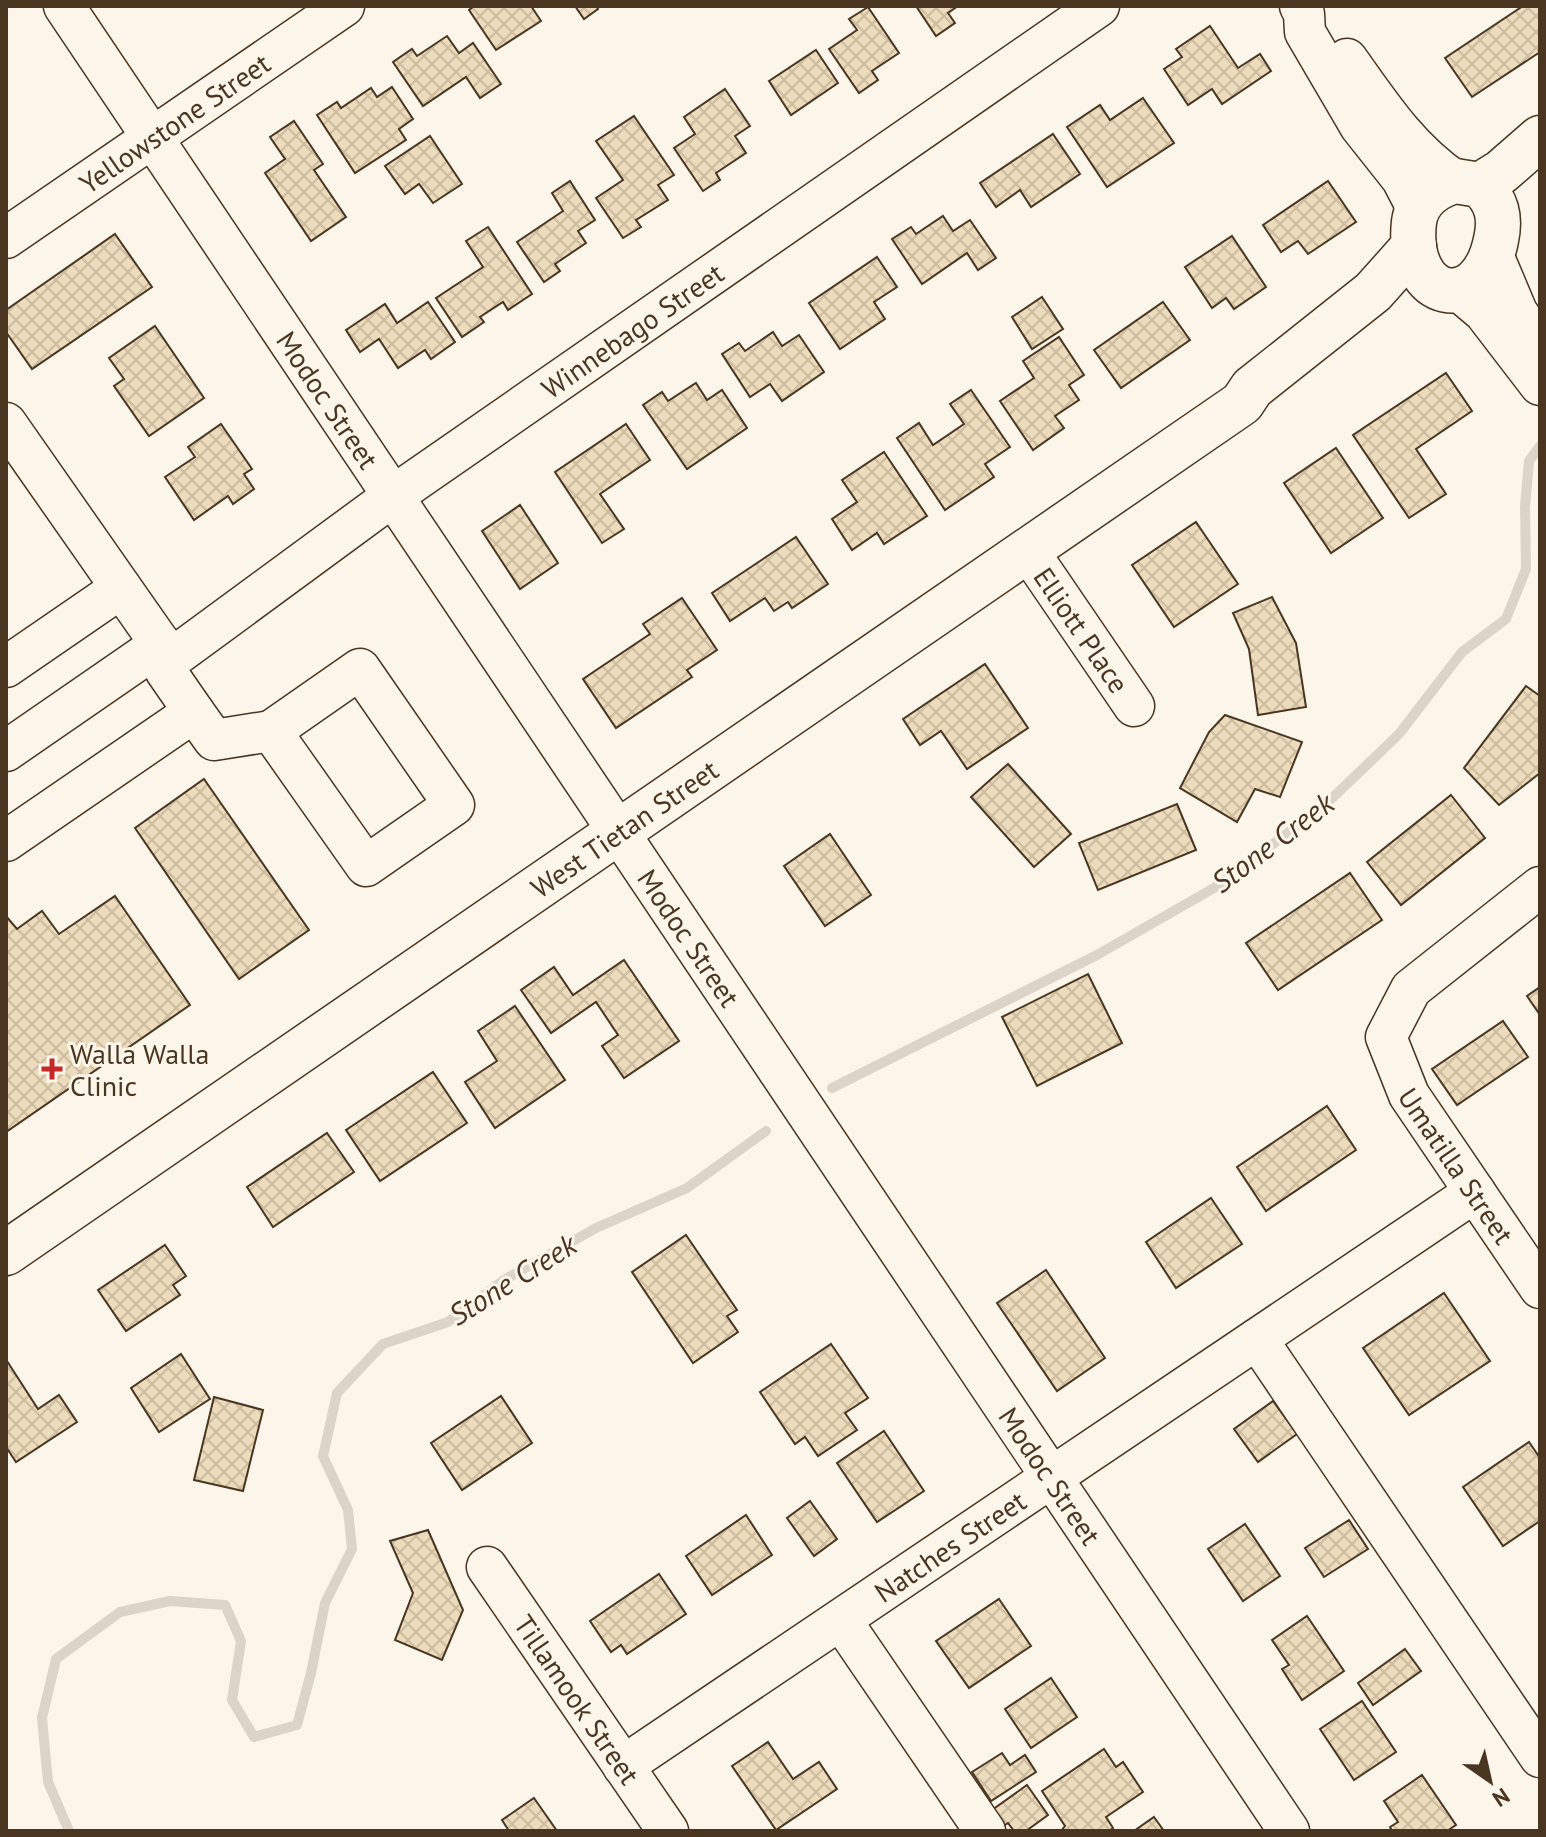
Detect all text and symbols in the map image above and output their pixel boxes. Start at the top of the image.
street label: Yellowstone Street [71,44,277,201]
street label: Winnebago Street [534,254,731,406]
street label: Modoc Street [269,324,388,476]
street label: Elliott Place [1026,560,1138,700]
street label: West Tietan Street [523,750,725,905]
water label: Stone Creek [1203,782,1342,901]
street label: Modoc Street [630,862,749,1014]
place label: Walla Walla Clinic [70,1035,209,1104]
marker: Walla Walla Clinic [41,1058,63,1080]
street label: Umatilla Street [1391,1080,1523,1251]
water label: Stone Creek [441,1224,584,1334]
street label: Modoc Street [991,1400,1110,1552]
street label: Natches Street [867,1481,1033,1610]
street label: Tillamook Street [506,1607,649,1791]
north arrow [1450,1741,1530,1821]
text: N [1487,1782,1515,1813]

